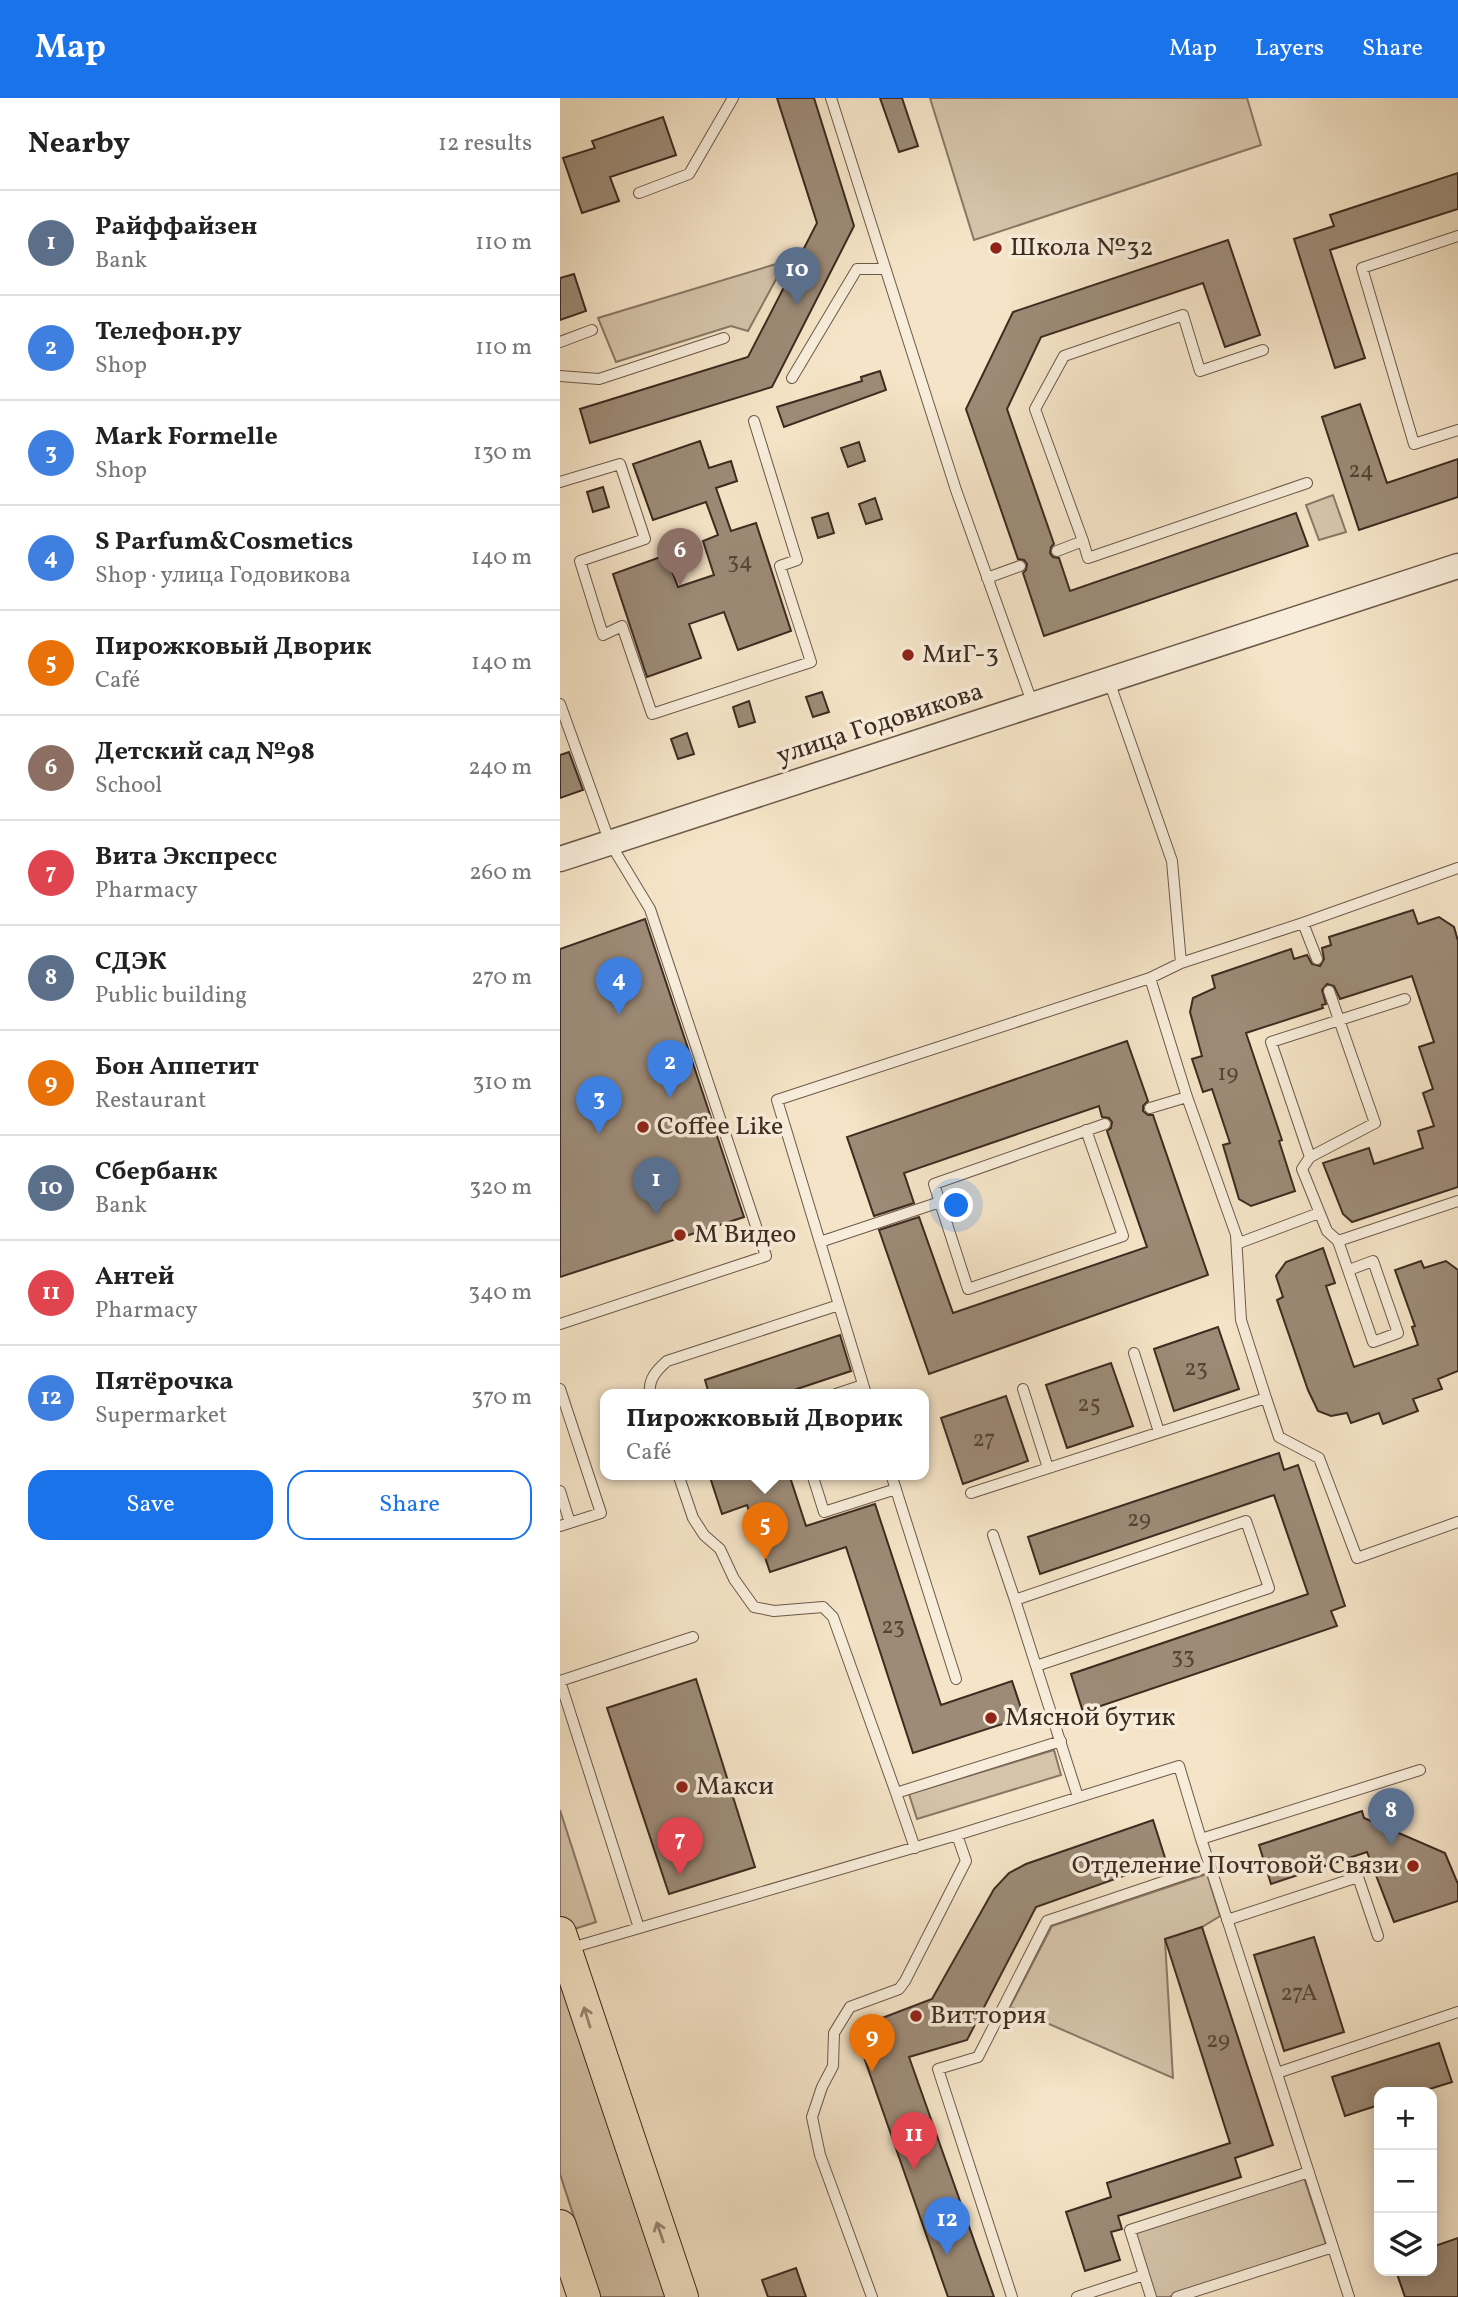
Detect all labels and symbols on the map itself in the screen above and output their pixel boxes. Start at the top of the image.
place label: Школа №32 [1010,230,1154,266]
marker: Школа №32 [988,240,1004,256]
pin: 10 [774,247,820,305]
house number: 24 [1348,455,1374,487]
pin: 6 [657,528,703,586]
house number: 34 [727,546,753,578]
place label: МиГ-3 [922,637,999,673]
marker: МиГ-3 [900,647,916,663]
street label: улица Годовикова [772,674,988,774]
pin: 4 [596,957,642,1015]
pin: 2 [647,1040,693,1098]
house number: 19 [1218,1058,1238,1090]
pin: 3 [576,1076,622,1134]
place label: Coffee Like [657,1109,783,1145]
marker: Coffee Like [635,1119,651,1135]
pin: 1 [633,1157,679,1215]
your location [939,1188,973,1222]
place label: М Видео [694,1217,796,1253]
marker: М Видео [672,1227,688,1243]
house number: 23 [1184,1353,1208,1385]
house number: 25 [1077,1389,1101,1421]
house number: 27 [973,1424,995,1456]
pin: 5 [742,1502,788,1560]
house number: 29 [1127,1504,1151,1536]
house number: 23 [881,1611,905,1643]
house number: 33 [1171,1641,1195,1673]
place label: Мясной бутик [1005,1700,1176,1736]
marker: Мясной бутик [983,1710,999,1726]
place label: Макси [696,1769,774,1805]
marker: Макси [674,1779,690,1795]
pin: 8 [1368,1788,1414,1846]
pin: 7 [657,1817,703,1875]
place label: Отделение Почтовой Связи [1072,1848,1399,1884]
marker: Отделение Почтовой Связи [1405,1858,1421,1874]
house number: 27А [1281,1978,1317,2010]
place label: Виттория [930,1998,1046,2034]
one-way arrow [580,2006,593,2028]
marker: Виттория [908,2008,924,2024]
pin: 9 [849,2014,895,2072]
house number: 29 [1206,2025,1230,2057]
pin: 11 [891,2112,937,2170]
pin: 12 [924,2197,970,2255]
one-way arrow [653,2222,665,2244]

